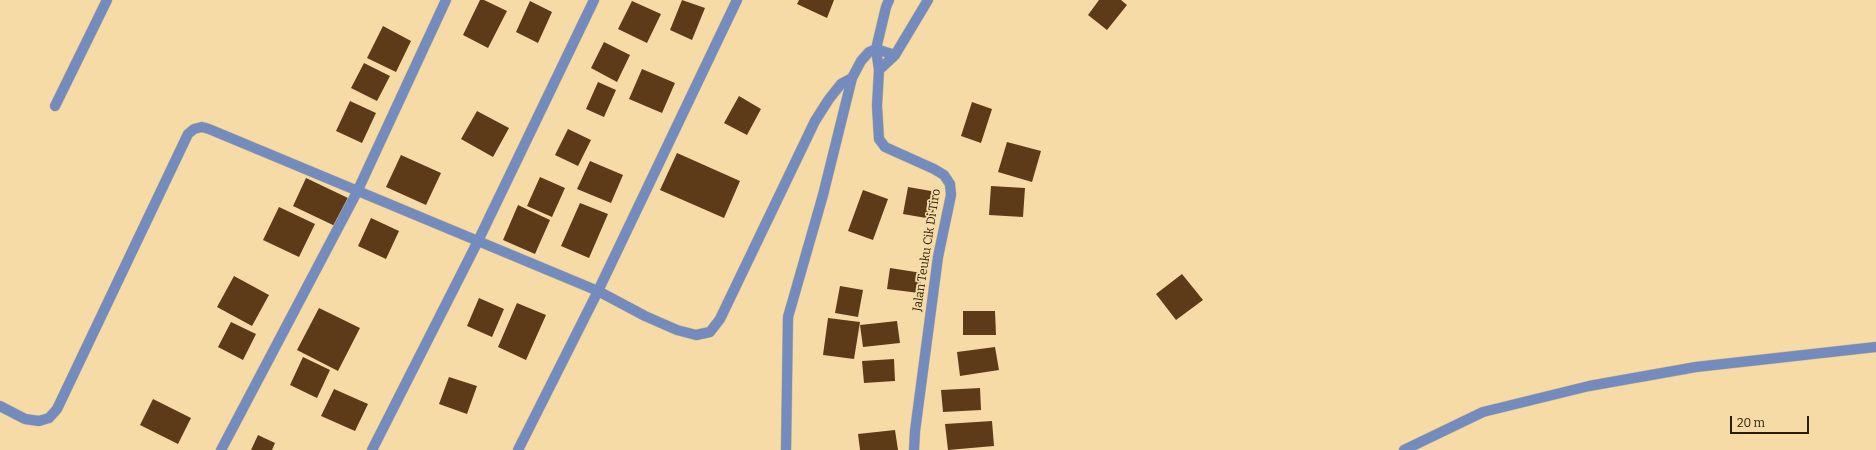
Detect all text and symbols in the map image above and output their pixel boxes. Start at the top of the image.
street label: Jalan Teuku Cik Di Tiro [910,188,944,312]
scale bar [1732,408,1811,434]
text: 20 m [1737,416,1765,430]

